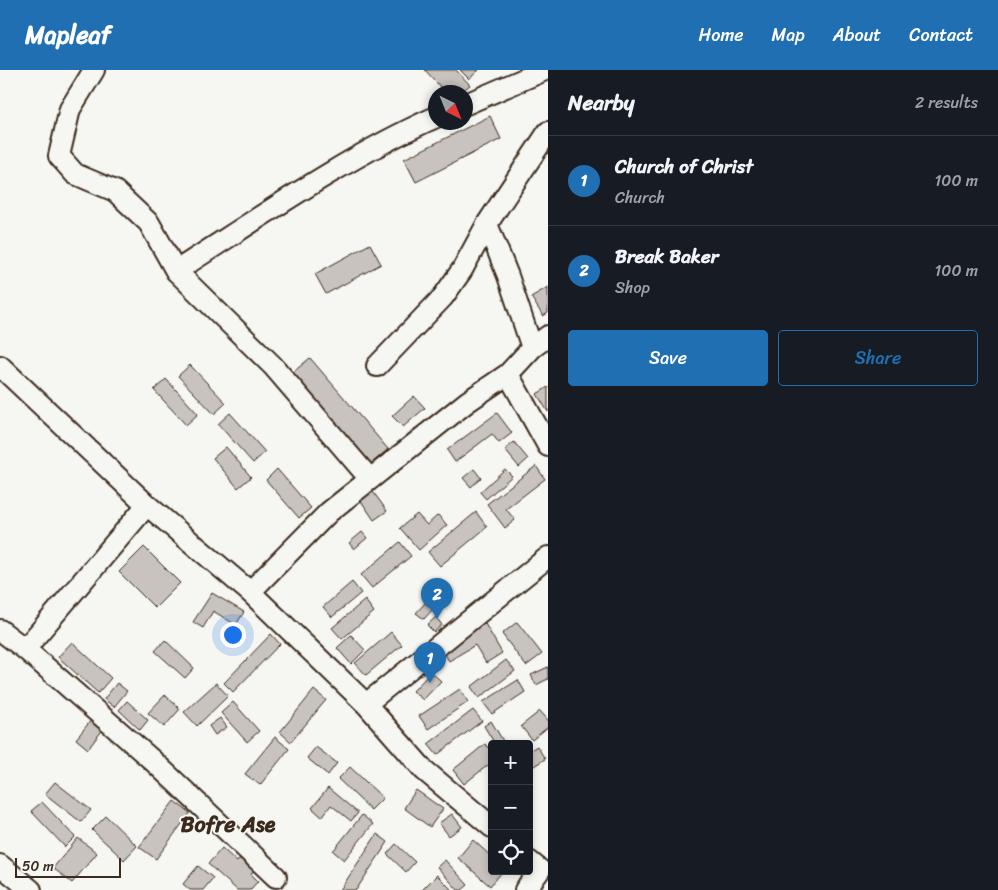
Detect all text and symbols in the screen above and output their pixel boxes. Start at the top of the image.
text: Mapleaf [25,14,111,56]
text: Home [699,19,744,51]
text: Map [772,19,805,51]
text: About [833,19,881,51]
text: Contact [909,19,973,51]
text: Nearby [568,84,634,122]
north arrow [428,85,473,130]
text: 2 results [915,88,978,117]
text: Church of Christ [615,150,753,183]
text: 1 [581,166,587,195]
text: 100 m [934,166,978,195]
text: Church [615,183,665,212]
text: Break Baker [615,240,718,273]
text: 2 [579,256,589,285]
text: 100 m [934,256,978,285]
text: Shop [615,273,650,302]
button: Save [568,330,768,386]
button: Share [778,330,978,386]
pin: 2 [421,578,453,619]
your location [220,622,246,648]
pin: 1 [414,642,446,683]
map controls [488,740,533,875]
button: + [488,740,533,785]
button: − [488,785,533,830]
district label: Bofre Ase [181,805,276,844]
button: locate [488,830,533,875]
text: 50 m [22,854,54,879]
scale bar [15,855,121,878]

